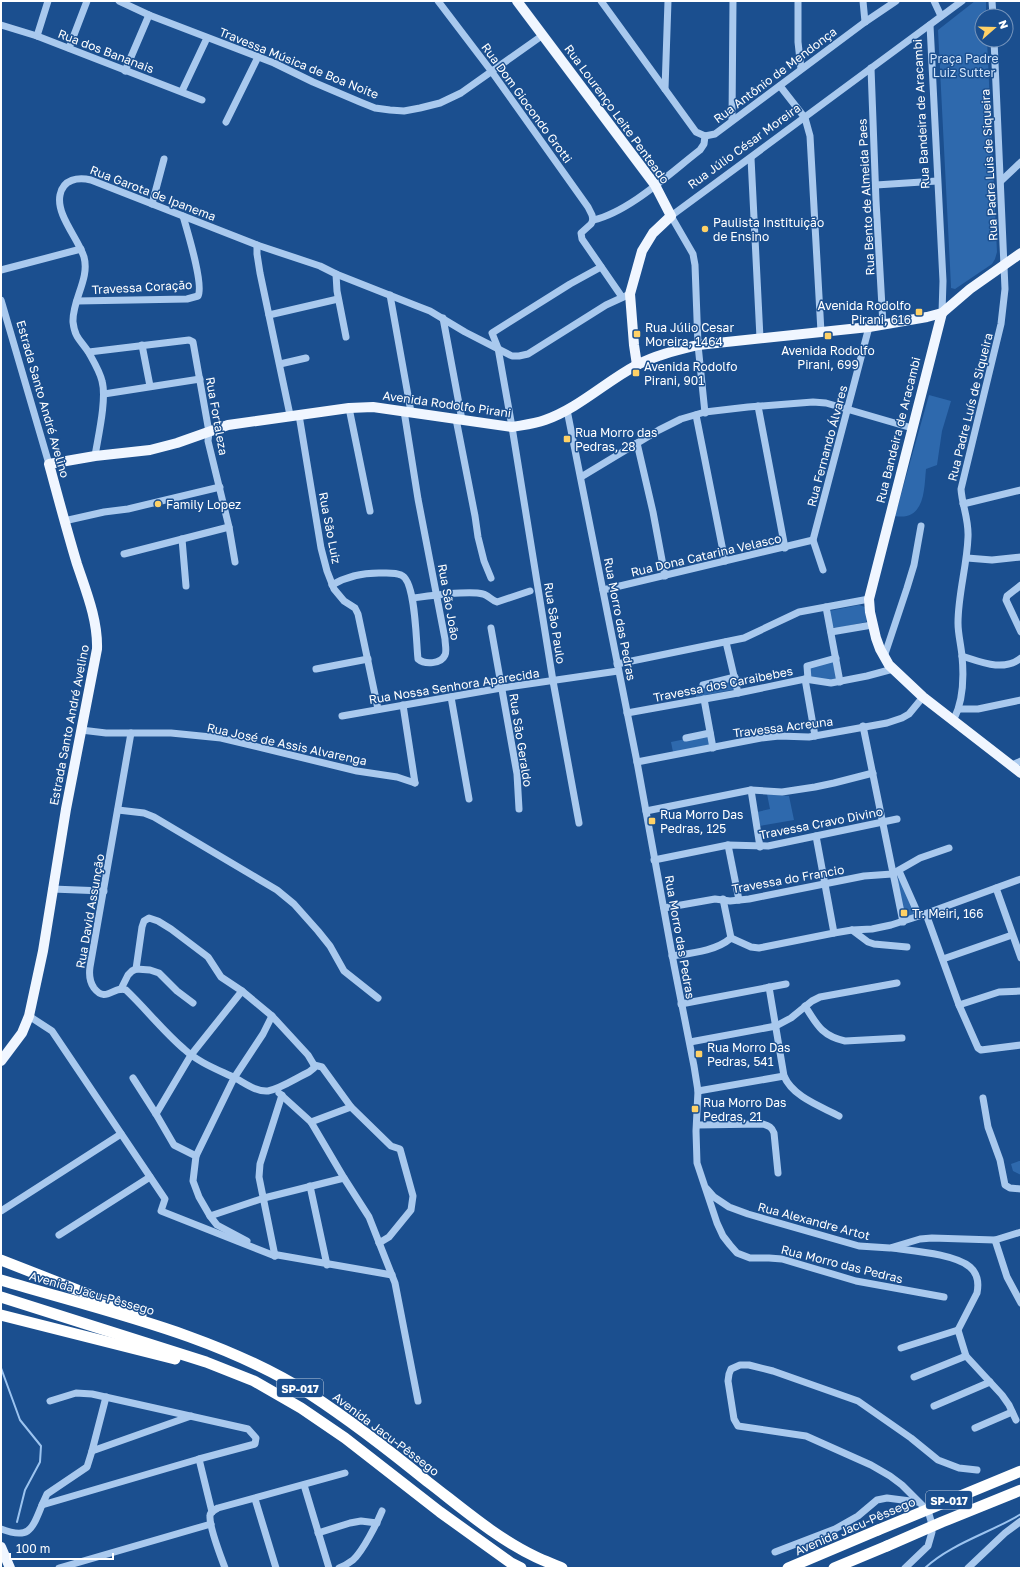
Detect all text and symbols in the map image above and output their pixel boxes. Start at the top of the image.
north arrow [974,8,1014,48]
text: N [996,18,1011,31]
street label: Travessa Música de Boa Noite [217,24,381,102]
street label: Rua Antônio de Mendonça [710,24,840,126]
street label: Rua dos Bananais [56,26,156,76]
street label: Rua Bandeira de Aracambi [910,39,932,189]
street label: Rua Dom Giocondo Grotti [478,40,576,166]
street label: Rua Lourenço Leite Penteado [561,41,673,187]
park label: Praça Padre Luiz Sutter [930,51,999,80]
street label: Rua Padre Luis de Siqueira [978,89,1000,241]
street label: Rua Júlio César Moreira [685,100,803,192]
street label: Rua Bento de Almeida Paes [854,118,878,276]
street label: Rua Garota de Ipanema [88,162,218,224]
place label: Paulista Instituição de Ensino [713,215,824,244]
marker: Paulista Instituição de Ensino [700,224,710,234]
street label: Travessa Coração [91,277,193,297]
place label: Avenida Rodolfo Pirani, 616 [818,298,911,327]
marker: Avenida Rodolfo Pirani, 616 [914,307,924,317]
street label: Estrada Santo André Avelino [13,318,73,480]
place label: Rua Júlio Cesar Moreira, 1464 [645,320,734,349]
marker: Rua Júlio Cesar Moreira, 1464 [632,329,642,339]
marker: Avenida Rodolfo Pirani, 699 [823,331,833,341]
street label: Rua Padre Luís de Siqueira [944,331,996,483]
place label: Avenida Rodolfo Pirani, 699 [781,343,875,372]
street label: Rua Bandeira de Aracambi [873,355,923,505]
place label: Avenida Rodolfo Pirani, 901 [644,359,737,388]
marker: Avenida Rodolfo Pirani, 901 [631,368,641,378]
street label: Rua Fortaleza [203,376,231,456]
street label: Rua Fernando Álvares [804,384,850,508]
street label: Avenida Rodolfo Pirani [382,388,512,420]
place label: Rua Morro das Pedras, 28 [575,425,657,454]
marker: Rua Morro das Pedras, 28 [562,434,572,444]
street label: Rua São Luiz [316,491,344,565]
place label: Family Lopez [166,497,241,512]
marker: Family Lopez [153,499,163,509]
street label: Rua Dona Catarina Velasco [629,530,783,580]
street label: Rua Morro das Pedras [601,556,639,682]
street label: Rua São João [435,563,463,641]
street label: Rua São Paulo [541,581,569,665]
street label: Estrada Santo André Avelino [46,643,92,807]
street label: Travessa dos Caraibebes [652,663,794,705]
street label: Rua Nossa Senhora Aparecida [368,665,540,707]
street label: Rua São Geraldo [506,692,536,788]
street label: Travessa Acreuna [732,713,834,741]
street label: Rua José de Assis Alvarenga [206,720,368,768]
street label: Travessa Cravo Divino [758,804,884,842]
place label: Rua Morro Das Pedras, 125 [660,807,743,836]
marker: Rua Morro Das Pedras, 125 [647,816,657,826]
street label: Rua David Assunção [73,853,107,969]
street label: Travessa do Francio [731,862,845,896]
street label: Rua Morro das Pedras [662,874,698,1000]
place label: Tr. Meiri, 166 [912,906,984,921]
marker: Tr. Meiri, 166 [899,908,909,918]
place label: Rua Morro Das Pedras, 541 [707,1040,790,1069]
marker: Rua Morro Das Pedras, 541 [694,1049,704,1059]
place label: Rua Morro Das Pedras, 21 [703,1095,786,1124]
marker: Rua Morro Das Pedras, 21 [690,1104,700,1114]
street label: Rua Alexandre Artot [756,1199,872,1243]
street label: Rua Morro das Pedras [779,1242,905,1286]
street label: Avenida Jacu-Pêssego [28,1268,156,1318]
road number: SP-017 [277,1379,323,1397]
street label: Avenida Jacu-Pêssego [330,1389,442,1479]
road number: SP-017 [926,1491,972,1509]
street label: Avenida Jacu-Pêssego [793,1494,917,1558]
scale bar [10,1535,113,1561]
text: 100 m [16,1541,50,1556]

